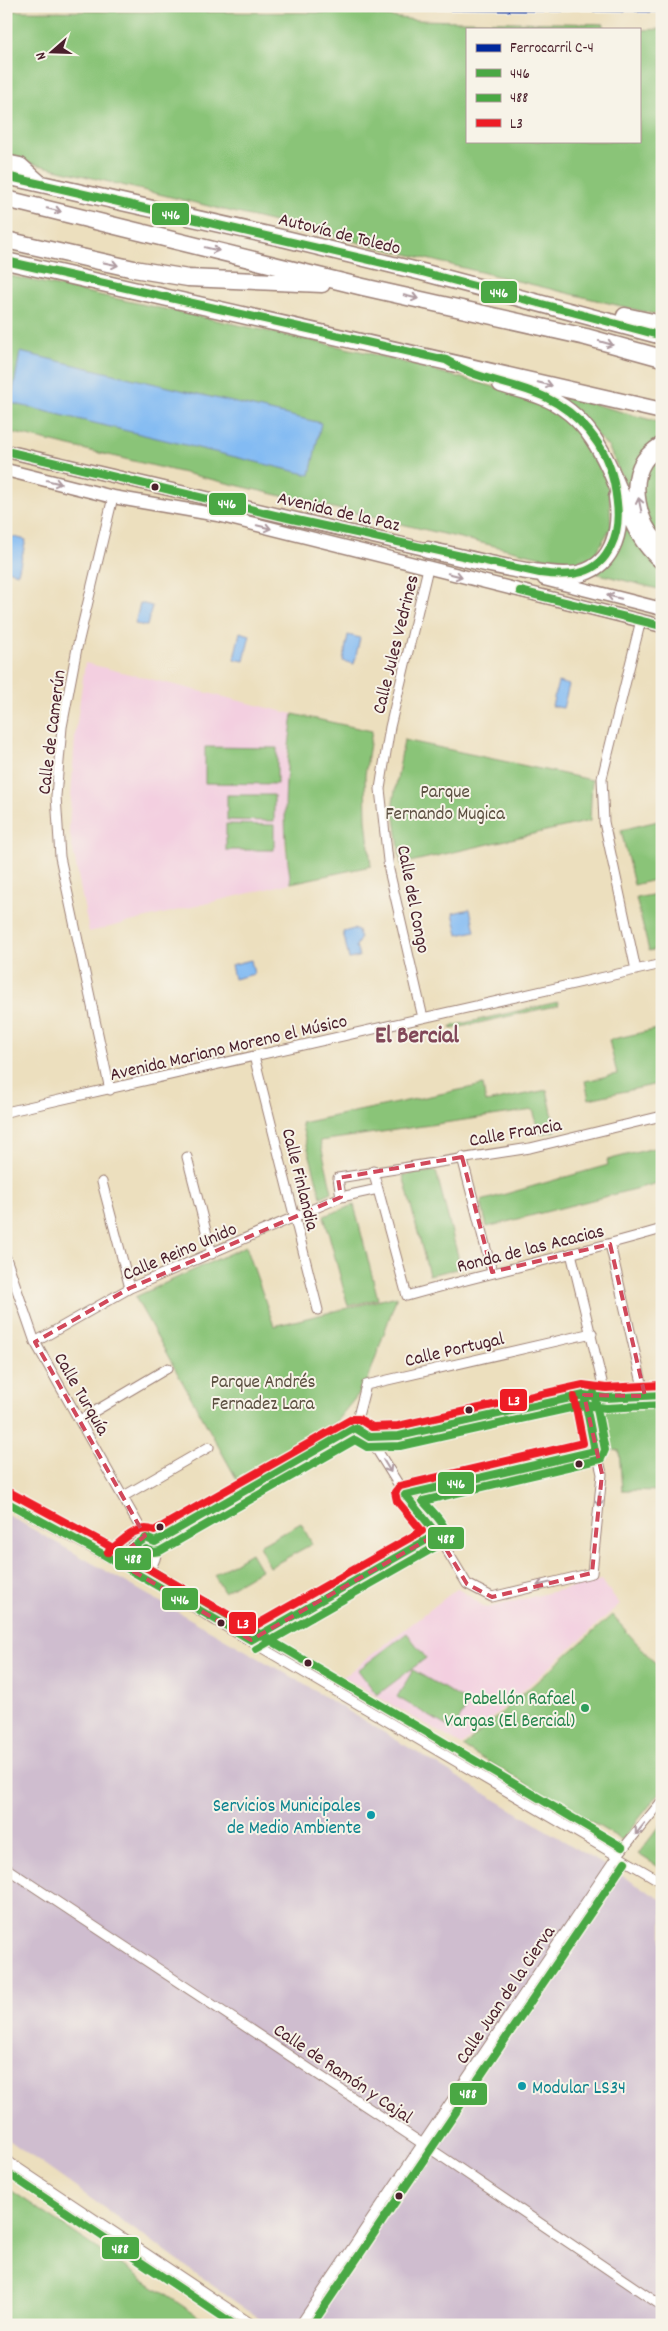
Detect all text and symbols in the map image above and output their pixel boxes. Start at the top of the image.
north arrow [28,28,78,78]
legend [466,28,640,142]
text: Ferrocarril C-4 [510,38,594,60]
text: N [31,49,52,62]
text: 446 [510,64,530,86]
text: 488 [510,88,528,110]
text: L3 [510,114,523,136]
line badge: 446 [151,202,190,226]
one-way arrow [45,206,61,215]
text: 446 [162,206,180,226]
street label: Autovía de Toledo [275,207,403,264]
one-way arrow [203,244,219,254]
one-way arrow [102,260,118,269]
line badge: 446 [480,280,518,304]
text: 446 [490,284,508,304]
one-way arrow [402,293,418,302]
one-way arrow [598,338,614,348]
one-way arrow [536,380,552,389]
one-way arrow [45,478,61,487]
unlabelled marker [150,482,160,492]
street label: Avenida de la Paz [274,486,402,541]
line badge: 446 [208,492,247,516]
text: 446 [218,495,236,515]
one-way arrow [635,497,644,513]
one-way arrow [255,522,271,532]
one-way arrow [447,571,463,580]
street label: Calle Jules Vedrines [367,572,428,717]
one-way arrow [607,592,623,601]
street label: Calle de Camerún [32,669,75,796]
park label: Parque Fernando Mugica [385,780,506,829]
street label: Calle del Congo [388,843,435,956]
street label: Avenida Mariano Moreno el Músico [107,1009,350,1090]
district label: El Bercial [375,1020,459,1054]
street label: Calle Francia [467,1113,565,1156]
street label: Calle Finlandia [273,1126,325,1235]
street label: Calle Reino Unido [119,1217,242,1289]
street label: Ronda de las Acacias [454,1219,607,1282]
street label: Calle Portugal [402,1327,508,1376]
street label: Calle Turquía [45,1348,115,1442]
park label: Parque Andrés Fernadez Lara [210,1370,316,1419]
line badge: L3 [499,1388,528,1412]
text: L3 [508,1392,520,1412]
unlabelled marker [464,1405,474,1415]
one-way arrow [381,1459,392,1473]
unlabelled marker [574,1459,584,1469]
line badge: 446 [437,1471,475,1495]
text: 446 [447,1475,465,1495]
one-way arrow [594,1491,604,1507]
unlabelled marker [155,1522,165,1532]
line badge: 488 [427,1526,465,1550]
text: 488 [437,1530,455,1550]
line badge: 488 [114,1547,152,1571]
text: 488 [124,1550,142,1570]
one-way arrow [537,1580,553,1589]
line badge: 446 [161,1587,199,1611]
text: 446 [171,1591,189,1611]
line badge: L3 [228,1611,257,1635]
text: L3 [237,1615,249,1635]
unlabelled marker [216,1618,226,1628]
unlabelled marker [303,1658,313,1668]
place label: Pabellón Rafael Vargas (El Bercial) [444,1687,575,1736]
marker: Pabellón Rafael Vargas (El Bercial) [579,1702,591,1714]
place label: Servicios Municipales de Medio Ambiente [213,1794,361,1843]
marker: Servicios Municipales de Medio Ambiente [365,1809,377,1821]
one-way arrow [634,1822,645,1835]
street label: Calle Juan de la Cierva [450,1920,564,2071]
street label: Calle de Ramón y Cajal [267,2018,418,2132]
place label: Modular LS34 [532,2076,626,2103]
marker: Modular LS34 [516,2080,528,2092]
line badge: 488 [449,2082,488,2106]
text: 488 [459,2085,477,2105]
unlabelled marker [394,2191,404,2201]
line badge: 488 [101,2236,140,2260]
text: 488 [111,2240,129,2260]

